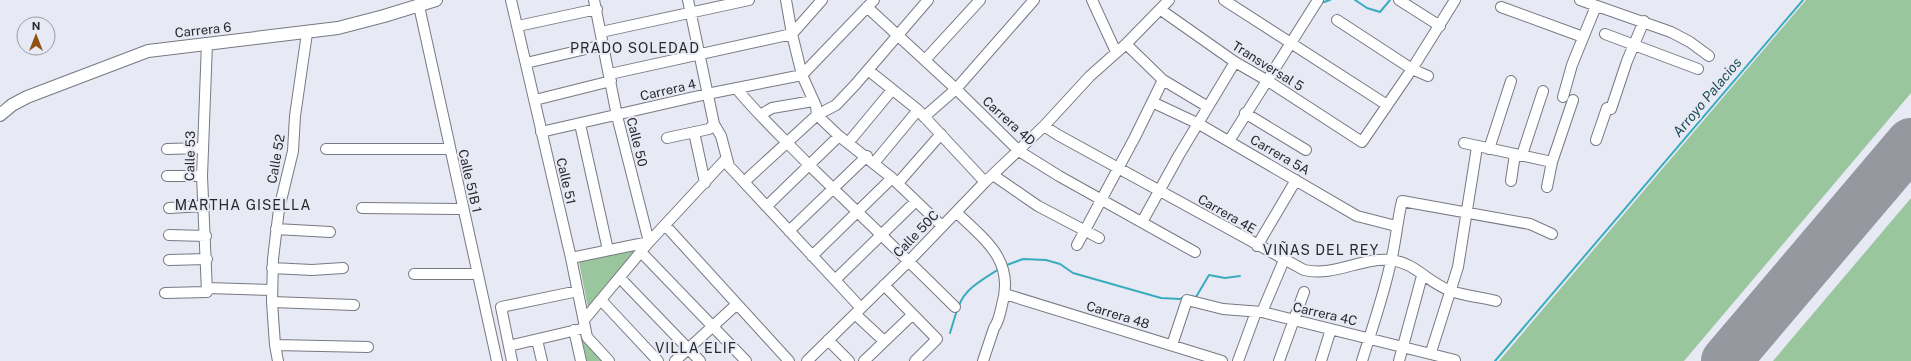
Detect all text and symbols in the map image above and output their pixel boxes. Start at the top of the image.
north arrow [16,16,56,56]
text: N [32,20,40,32]
street label: Carrera 6 [174,20,232,40]
street label: Transversal 5 [1230,38,1306,94]
district label: PRADO SOLEDAD [570,40,700,56]
water label: Arroyo Palacios [1669,54,1745,140]
street label: Carrera 4 [639,76,697,104]
street label: Carrera 4D [980,93,1038,149]
street label: Calle 50 [624,116,650,168]
street label: Calle 53 [182,131,198,181]
street label: Carrera 5A [1248,132,1312,178]
street label: Calle 52 [264,133,288,185]
street label: Calle 51B 1 [455,148,485,214]
street label: Calle 51 [553,156,579,206]
street label: Carrera 4E [1195,191,1259,237]
district label: MARTHA GISELLA [175,197,311,213]
street label: Calle 50C [890,208,942,260]
district label: VIÑAS DEL REY [1263,241,1379,258]
street label: Carrera 48 [1085,298,1151,332]
street label: Carrera 4C [1291,299,1359,329]
district label: VILLA ELIF [655,340,737,356]

